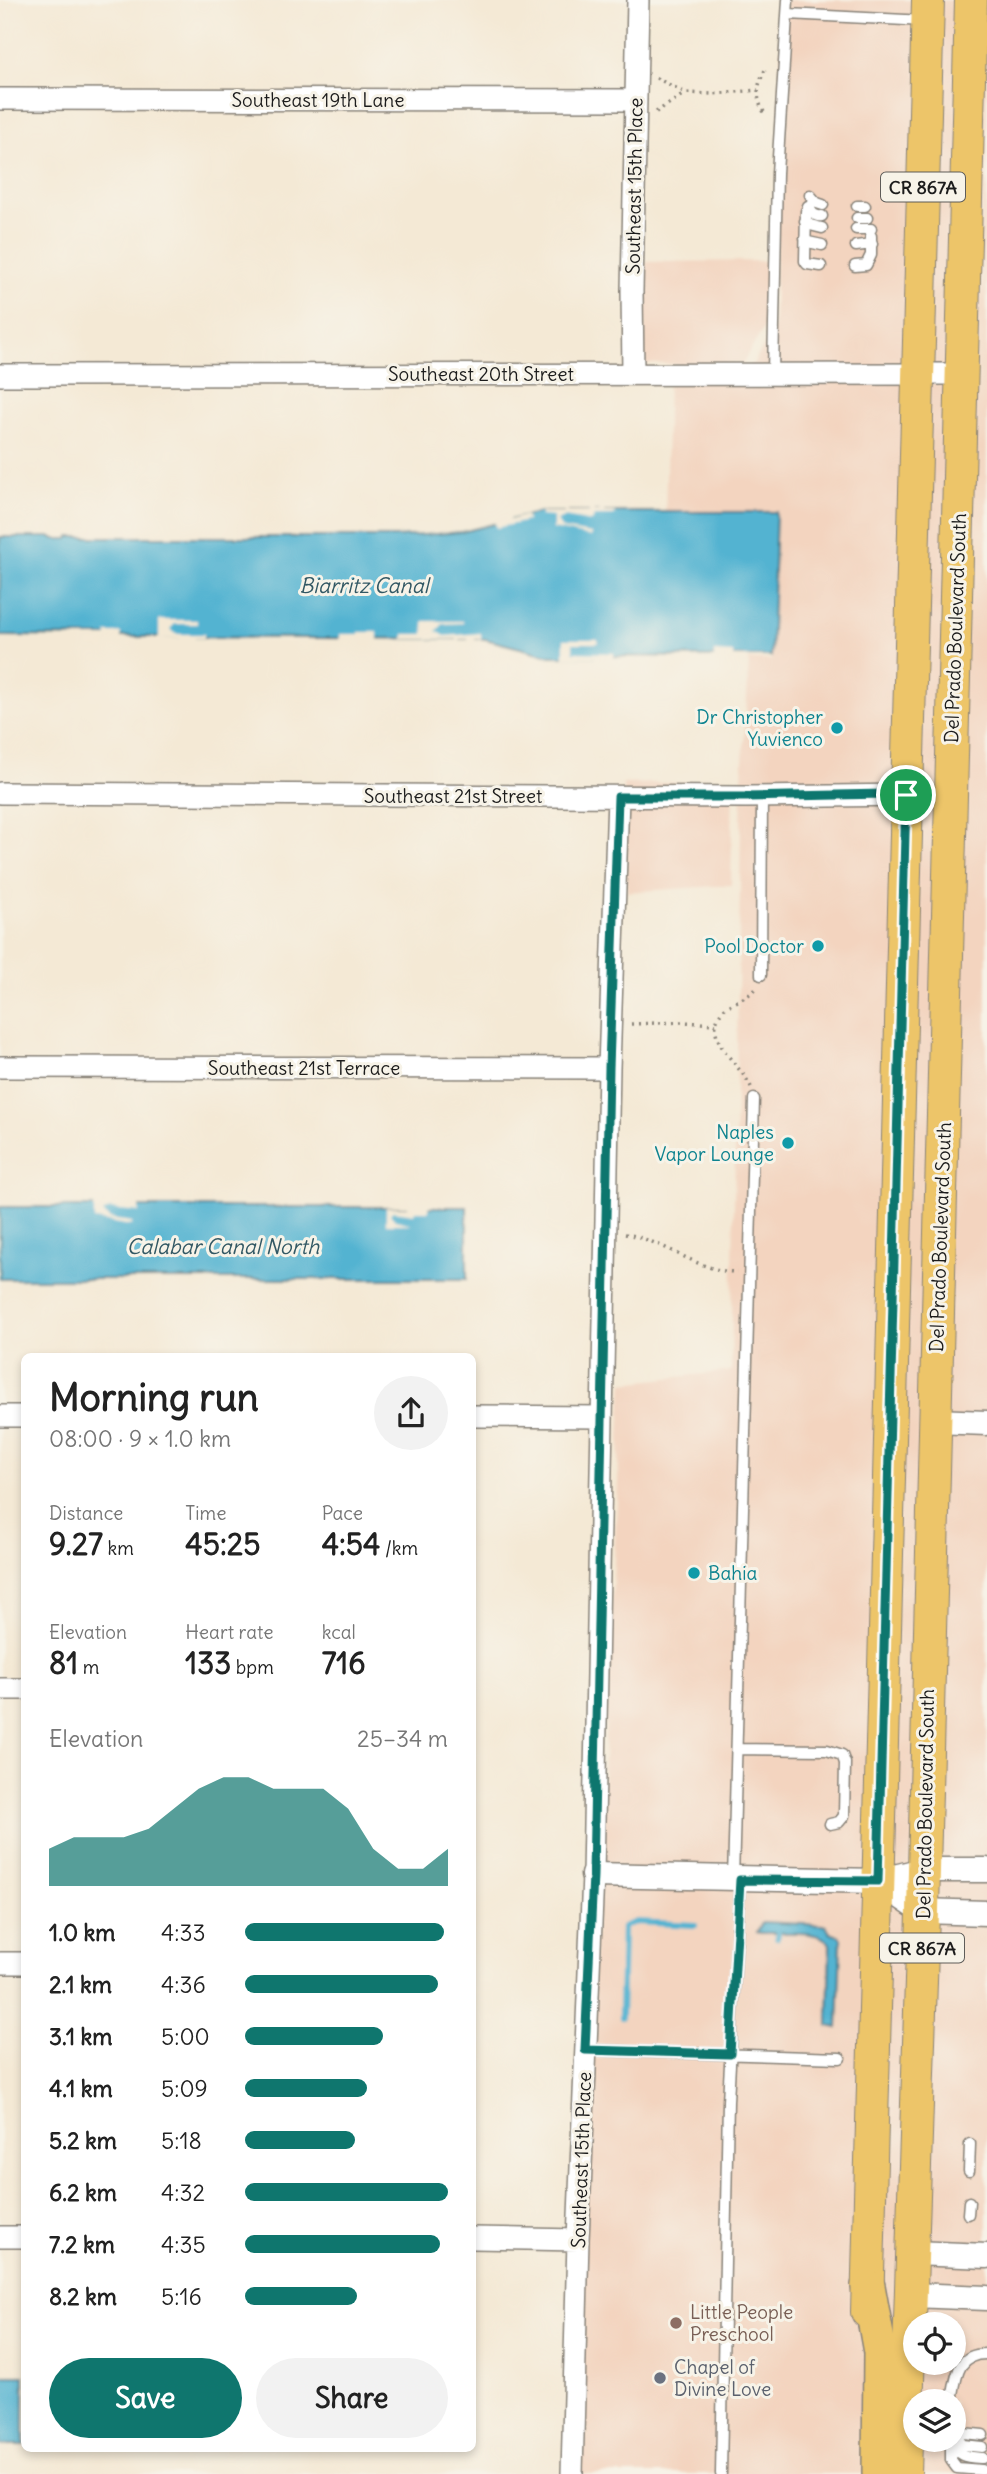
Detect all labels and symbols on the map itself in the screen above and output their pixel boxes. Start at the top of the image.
street label: Southeast 19th Lane [231,88,405,112]
street label: Southeast 15th Place [620,97,648,275]
road number: CR 867A [881,172,965,202]
street label: Southeast 20th Street [388,362,574,386]
street label: Del Prado Boulevard South [939,513,971,743]
water label: Biarritz Canal [300,572,432,599]
place label: Dr Christopher Yuvienco [696,705,823,751]
marker: Dr Christopher Yuvienco [829,720,845,736]
pin [876,765,936,825]
street label: Southeast 21st Street [364,784,542,808]
place label: Pool Doctor [704,934,804,958]
marker: Pool Doctor [810,938,826,954]
street label: Southeast 21st Terrace [208,1056,400,1080]
place label: Naples Vapor Lounge [655,1120,774,1166]
street label: Del Prado Boulevard South [924,1122,956,1352]
marker: Naples Vapor Lounge [780,1135,796,1151]
water label: Calabar Canal North [127,1233,320,1260]
place label: Bahia [708,1561,758,1585]
marker: Bahia [686,1565,702,1581]
street label: Del Prado Boulevard South [911,1689,939,1919]
road number: CR 867A [880,1934,964,1962]
street label: Southeast 15th Place [566,2071,596,2249]
place label: Little People Preschool [690,2300,793,2346]
marker: Little People Preschool [668,2315,684,2331]
place label: Chapel of Divine Love [674,2355,771,2401]
marker: Chapel of Divine Love [652,2370,668,2386]

